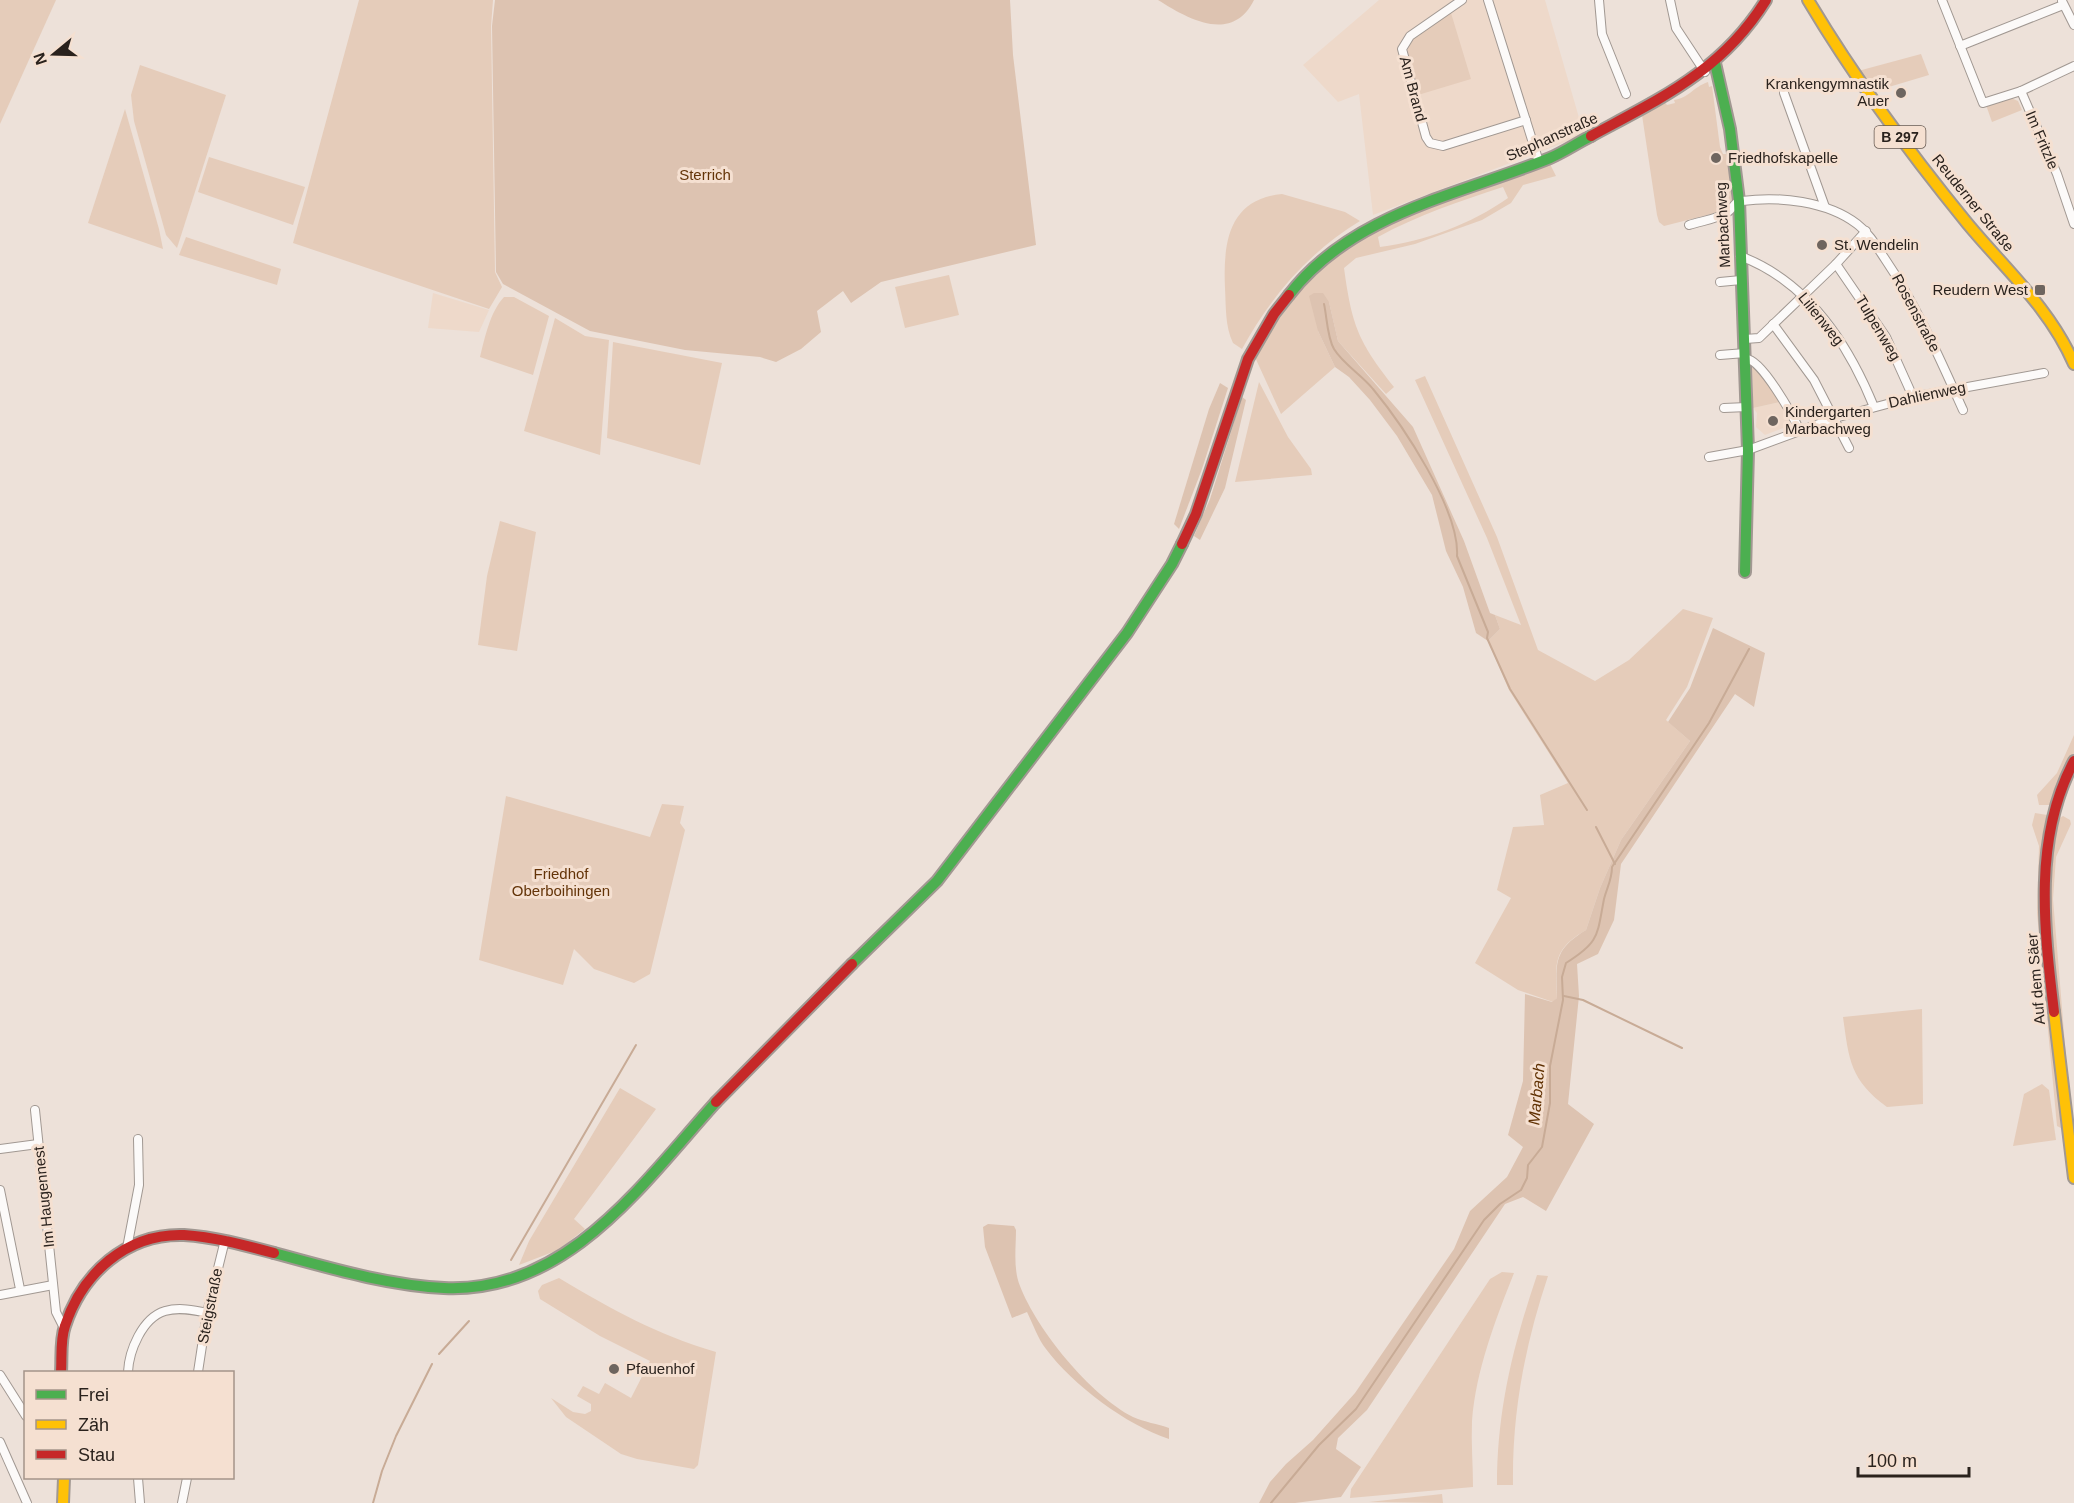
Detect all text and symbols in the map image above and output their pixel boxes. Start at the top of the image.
north arrow [24,24,84,84]
text: N [30,50,50,67]
street label: Am Brand [1397,54,1430,123]
place label: Krankengymnastik Auer [1766,75,1889,109]
marker: Krankengymnastik Auer [1894,86,1908,100]
street label: Im Fritzle [2023,108,2062,172]
street label: Stephanstraße [1503,109,1600,164]
road number: B 297 [1874,126,1926,148]
place label: Friedhofskapelle [1728,149,1838,166]
marker: Friedhofskapelle [1709,151,1723,165]
street label: Reuderner Straße [1929,151,2018,255]
park label: Sterrich [679,166,731,183]
street label: Marbachweg [1712,182,1733,268]
place label: St. Wendelin [1834,236,1919,253]
marker: St. Wendelin [1815,238,1829,252]
street label: Rosenstraße [1889,271,1944,355]
place label: Reudern West [1932,281,2029,298]
marker: Reudern West [2033,283,2047,297]
street label: Lilienweg [1795,289,1848,348]
street label: Tulpenweg [1852,292,1904,363]
street label: Dahlienweg [1887,378,1967,411]
place label: Kindergarten Marbachweg [1785,403,1871,437]
marker: Kindergarten Marbachweg [1766,414,1780,428]
park label: Friedhof Oberboihingen [512,865,610,899]
street label: Auf dem Säer [2023,933,2048,1025]
water label: Marbach [1525,1062,1548,1126]
street label: Im Haugennest [30,1145,57,1249]
street label: Steigstraße [194,1267,225,1345]
place label: Pfauenhof [626,1360,695,1377]
marker: Pfauenhof [607,1362,621,1376]
legend [24,1371,234,1479]
text: Frei [78,1385,109,1405]
text: Zäh [78,1415,109,1435]
scale bar [1858,1440,1969,1478]
text: Stau [78,1445,115,1465]
text: 100 m [1867,1451,1917,1471]

